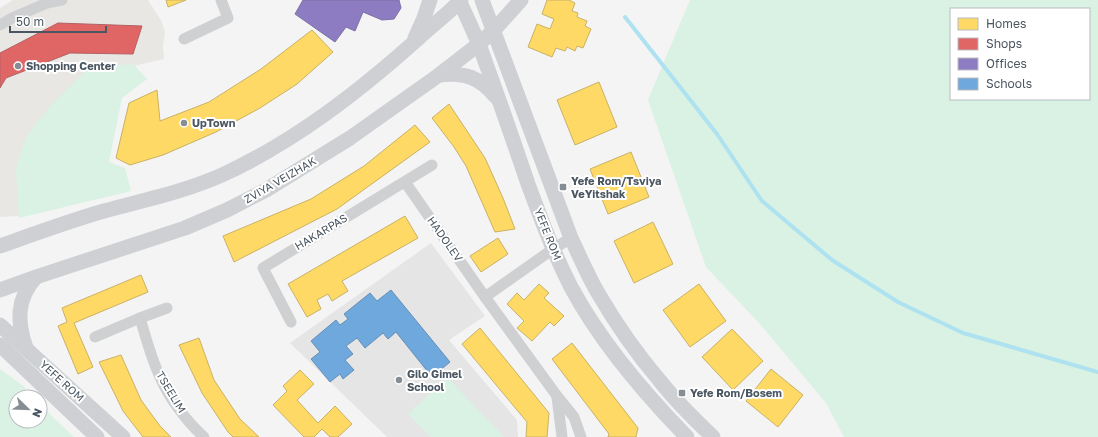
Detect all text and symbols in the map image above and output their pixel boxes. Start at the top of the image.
scale bar [10,8,106,34]
legend [950,8,1090,100]
text: 50 m [16,14,44,29]
text: Homes [986,16,1026,31]
text: Shops [986,36,1022,51]
text: Offices [986,56,1027,71]
place label: Shopping Center [26,59,116,72]
marker: Shopping Center [13,61,23,71]
text: Schools [986,76,1032,91]
place label: UpTown [192,116,236,129]
marker: UpTown [179,118,189,128]
street label: ZVIYA VEIZHAK [241,153,318,205]
place label: Yefe Rom/Tsviya VeYitshak [571,174,661,200]
marker: Yefe Rom/Tsviya VeYitshak [558,182,568,192]
street label: YEFE ROM [532,206,565,262]
street label: HAKARPAS [292,211,349,252]
street label: HADOLEV [425,214,466,264]
street label: YEFE ROM [38,357,87,404]
place label: Gilo Gimel School [407,367,462,393]
street label: TSEELIM [154,369,189,415]
marker: Gilo Gimel School [394,375,404,385]
place label: Yefe Rom/Bosem [690,386,782,399]
marker: Yefe Rom/Bosem [677,388,687,398]
north arrow [8,389,48,429]
text: N [30,407,45,419]

